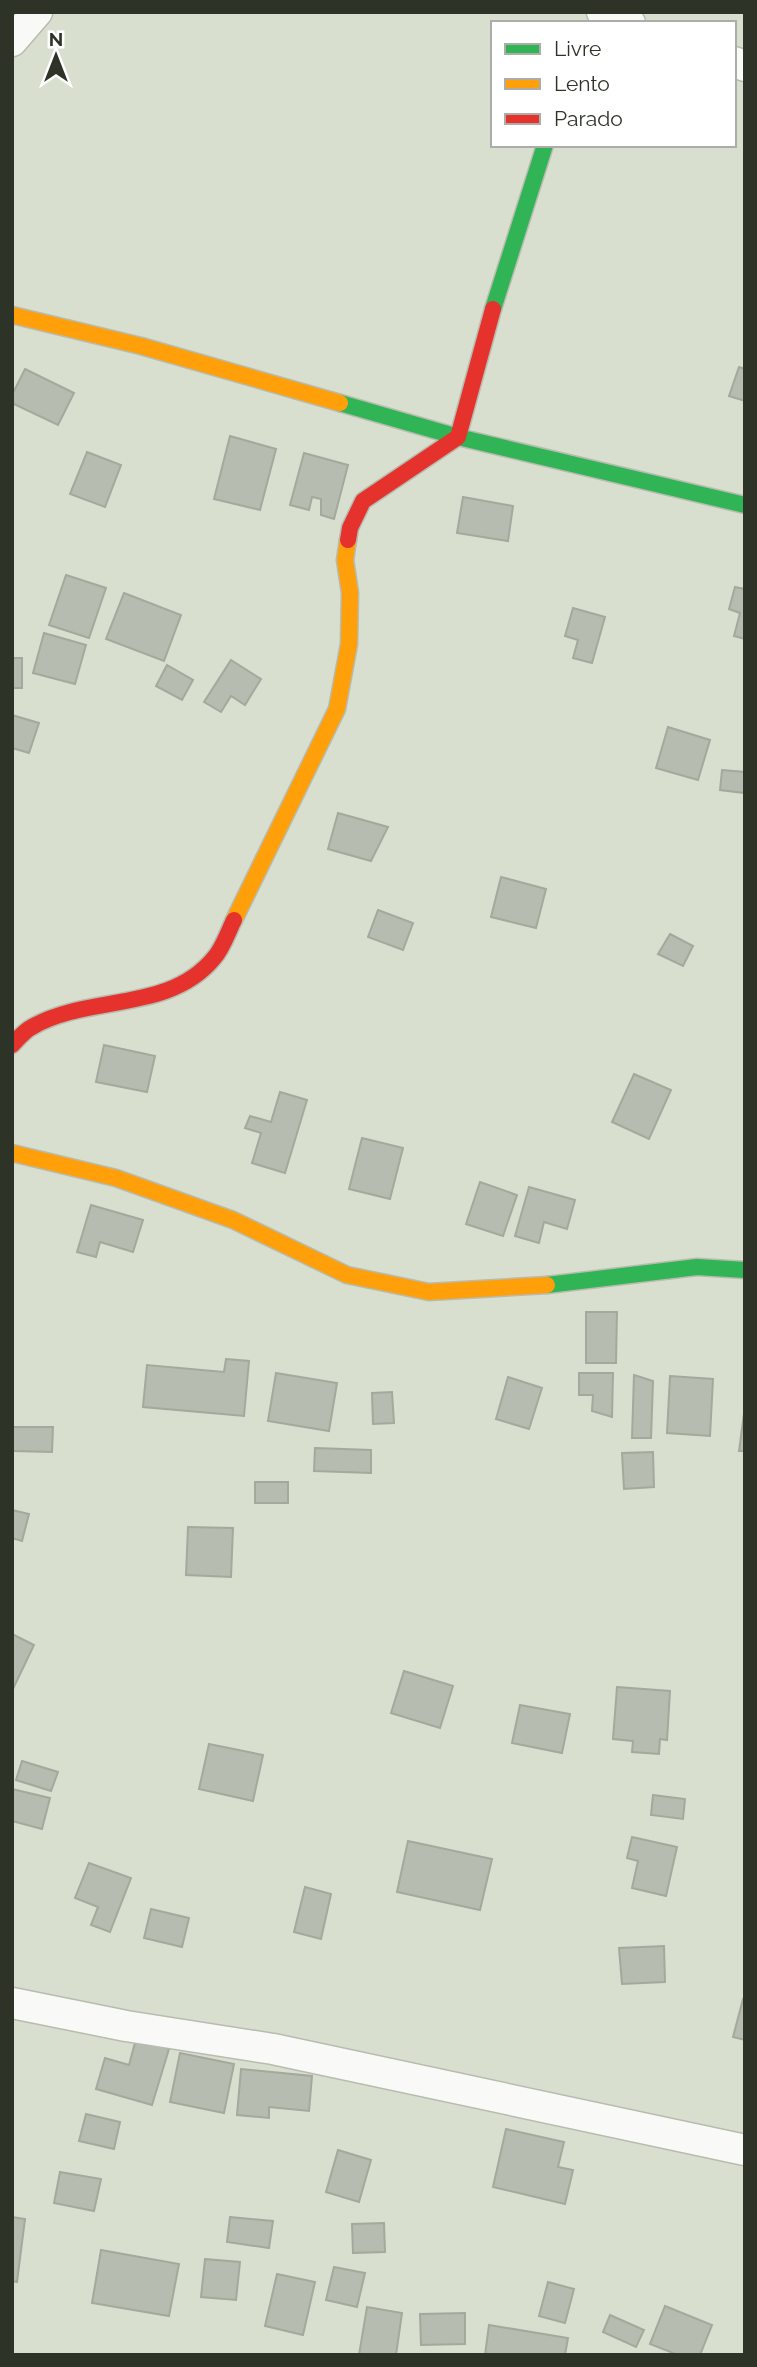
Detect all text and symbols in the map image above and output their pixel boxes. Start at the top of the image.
north arrow [21,21,91,91]
legend [491,21,736,147]
text: N [49,28,63,50]
text: Livre [554,36,601,61]
text: Lento [554,71,610,96]
text: Parado [554,106,623,131]

